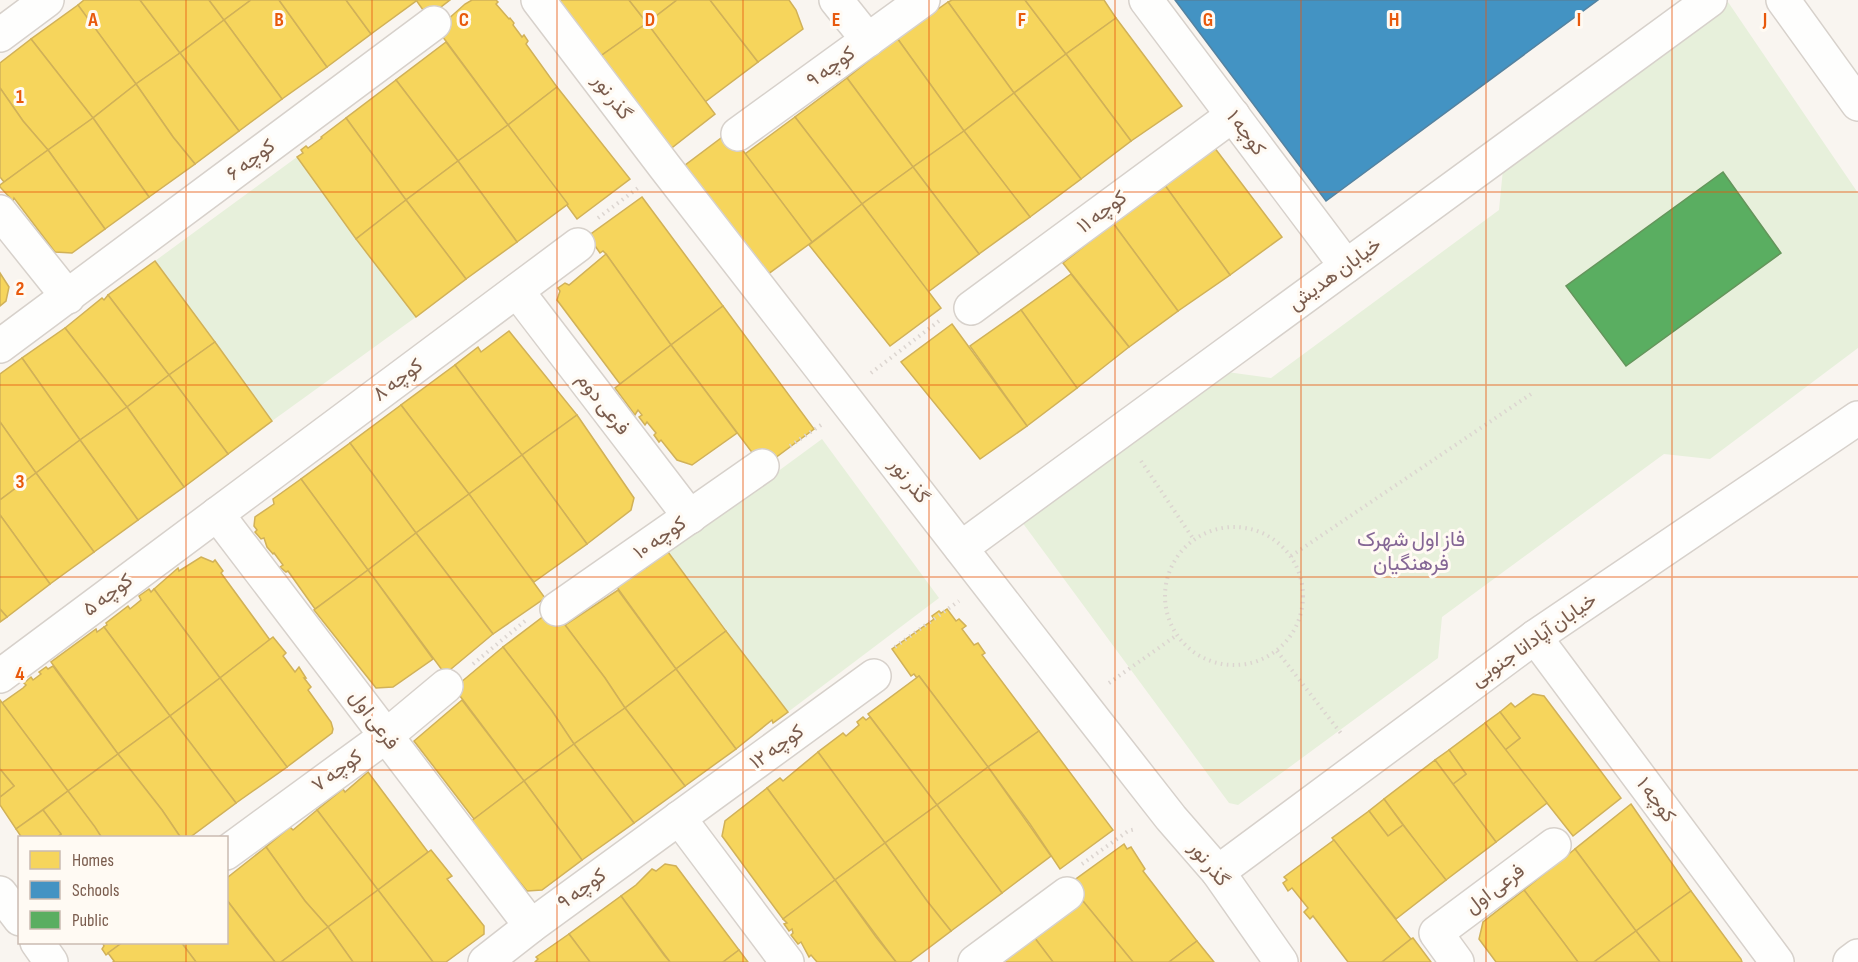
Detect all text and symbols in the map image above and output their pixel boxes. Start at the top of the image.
text: A [87,8,98,32]
text: B [274,8,284,32]
text: C [459,8,469,32]
text: D [645,8,655,32]
text: E [832,8,840,32]
text: F [1018,8,1026,32]
text: G [1203,8,1213,32]
text: H [1389,8,1399,32]
text: I [1577,8,1581,32]
text: J [1762,8,1767,32]
street label: کوچه ۹ [802,41,861,93]
street label: گذر نور [586,69,637,125]
text: 1 [16,85,24,109]
street label: کوچه ۱ [1220,106,1271,161]
street label: کوچه ۶ [222,134,281,187]
street label: کوچه ۱۱ [1072,185,1132,239]
street label: خیابان هدیش [1284,232,1386,316]
text: 2 [16,277,24,301]
street label: کوچه ۸ [368,353,428,407]
street label: فرعی دوم [571,368,635,440]
street label: گذر نور [883,453,934,509]
text: 3 [16,470,25,494]
street label: کوچه ۱۰ [629,511,692,566]
district label: فاز اول شهرک فرهنگیان [1357,527,1465,576]
street label: کوچه ۵ [78,568,138,622]
street label: خیابان آپادانا جنوبی [1467,588,1602,693]
text: 4 [15,662,25,686]
street label: فرعی اول [344,686,404,754]
street label: کوچه ۱۲ [745,719,809,775]
street label: کوچه ۷ [307,745,368,798]
street label: کوچه ۱ [1630,773,1681,828]
legend [18,836,228,944]
street label: گذر نور [1183,836,1234,891]
text: Homes [72,850,114,871]
street label: فرعی اول [1461,859,1529,919]
street label: کوچه ۹ [553,863,612,915]
text: Schools [72,880,119,901]
text: Public [72,910,109,931]

